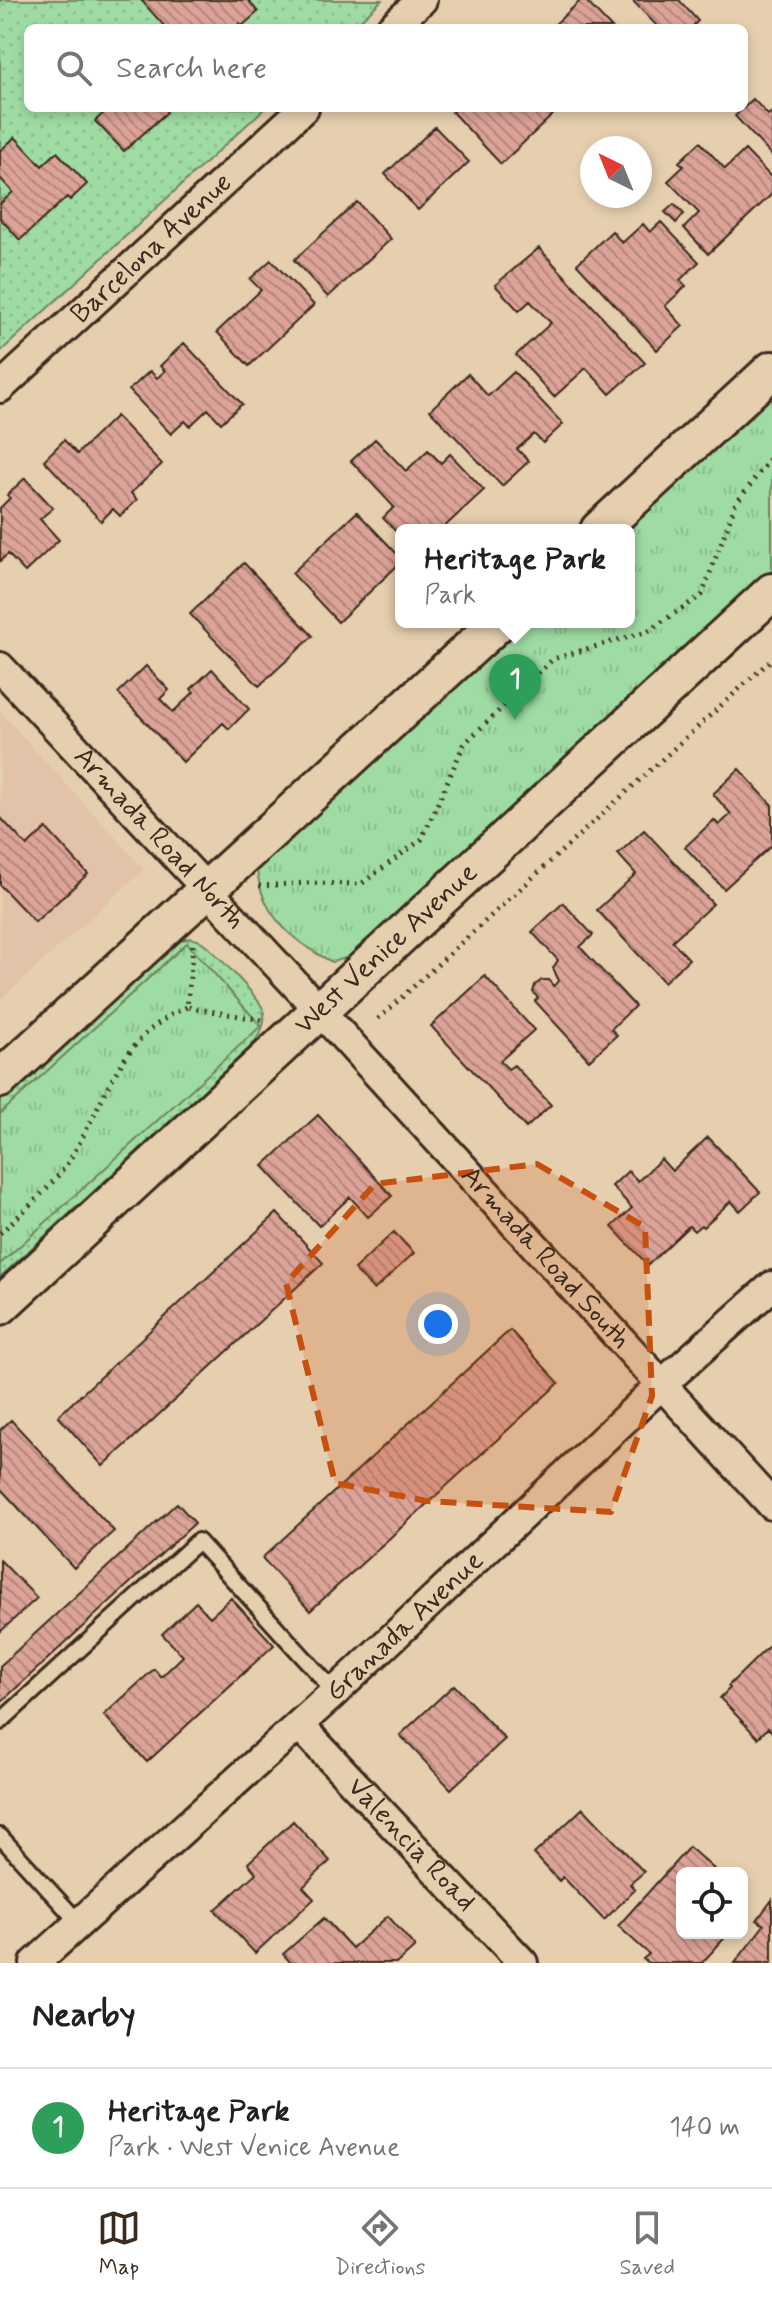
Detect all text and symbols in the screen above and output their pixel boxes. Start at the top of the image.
search box [24,24,748,112]
icon: search [52,46,96,90]
text: Search here [116,49,267,88]
north arrow [580,136,652,208]
street label: Barcelona Avenue [63,165,240,332]
popup [395,524,635,628]
text: Heritage Park [424,540,606,579]
text: Park [424,579,476,613]
pin: 1 [489,654,541,720]
street label: Armada Road North [65,739,254,938]
street label: West Venice Avenue [287,855,486,1043]
street label: Armada Road South [452,1158,639,1357]
your location [418,1304,458,1344]
street label: Granada Avenue [318,1543,492,1710]
street label: Valencia Road [339,1769,484,1920]
map controls [676,1867,748,1939]
button: locate [676,1867,748,1939]
text: Nearby [32,1993,136,2038]
text: Heritage Park [108,2092,290,2131]
text: 1 [52,2111,64,2145]
text: 140 m [669,2111,740,2145]
text: Park · West Venice Avenue [108,2131,400,2165]
tab: Map [97,2206,141,2282]
tab: Directions [335,2206,425,2282]
tab: Saved [619,2206,675,2282]

